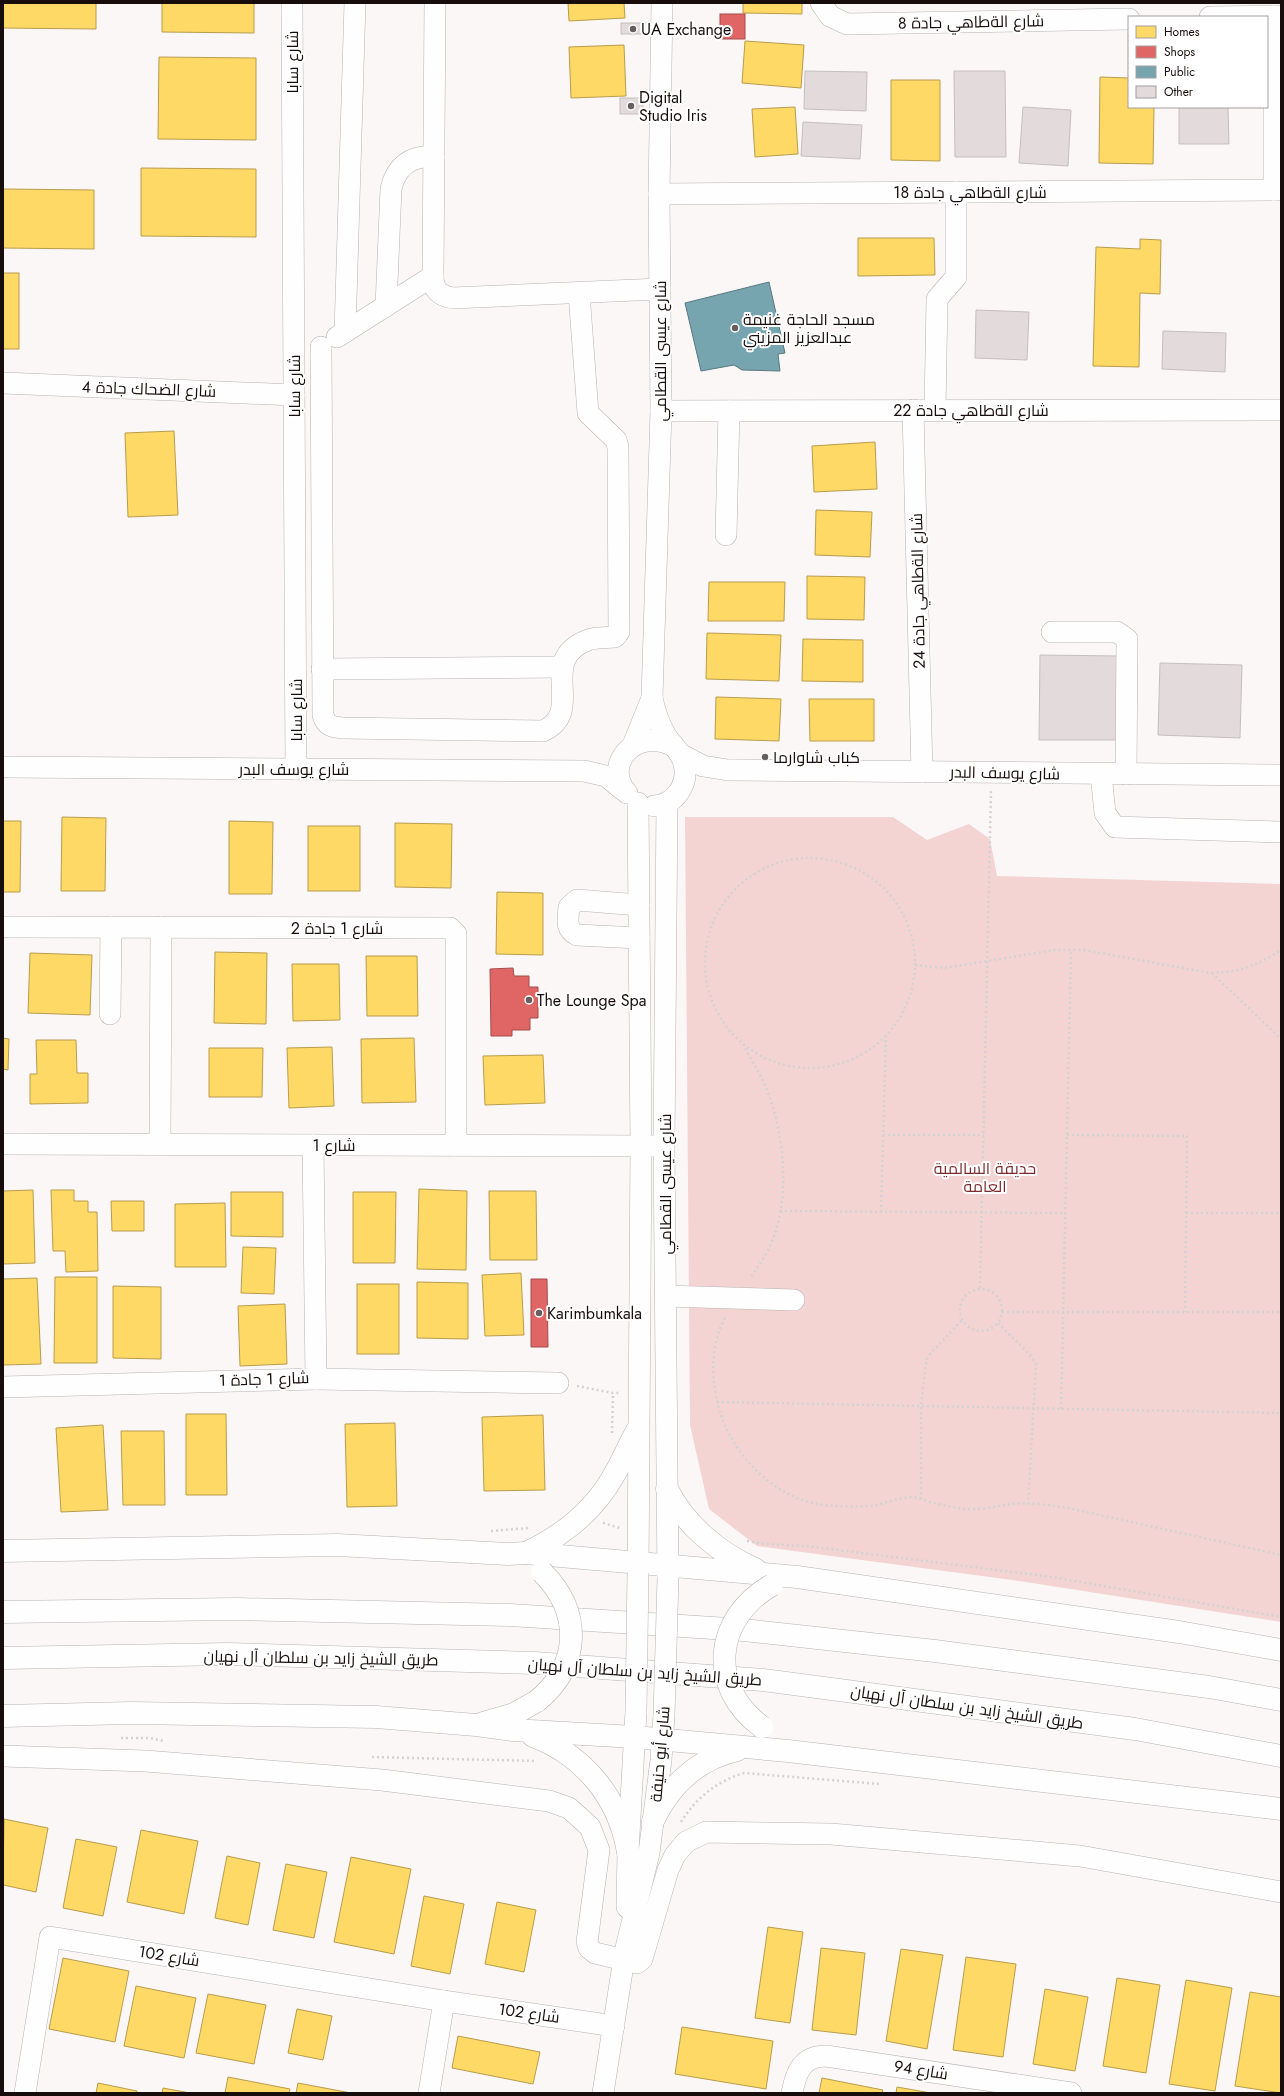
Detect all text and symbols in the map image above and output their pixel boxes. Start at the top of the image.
street label: شارع الةطاهي جادة 8 [898,9,1044,37]
legend [1128,16,1268,108]
place label: UA Exchange [641,18,731,41]
text: Homes [1164,23,1200,41]
marker: UA Exchange [628,24,638,34]
street label: شارع سابا [281,31,304,93]
text: Shops [1164,43,1195,61]
text: Public [1164,63,1195,81]
text: Other [1164,83,1194,101]
place label: Digital Studio Iris [639,86,707,127]
marker: Digital Studio Iris [626,101,636,111]
street label: شارع الةطاهي جادة 18 [893,181,1047,206]
street label: شارع عيسى القطامي [649,280,674,422]
place label: مسجد الحاجة غنيمة عبدالعزيز المزيني [743,308,875,351]
marker: مسجد الحاجة غنيمة عبدالعزيز المزيني [730,323,740,333]
street label: شارع سابا [283,355,306,417]
street label: شارع الضحاك جادة 4 [81,375,217,403]
street label: شارع الةطاهي جادة 22 [893,399,1049,424]
street label: شارع الةطاهي جادة 24 [905,513,933,669]
street label: شارع سابا [285,679,308,741]
place label: كباب شاوارما [773,746,860,769]
marker: كباب شاوارما [760,752,770,762]
street label: شارع يوسف البدر [238,758,349,781]
street label: شارع يوسف البدر [949,761,1060,785]
street label: شارع 1 جادة 2 [291,917,383,940]
place label: The Lounge Spa [537,989,646,1012]
marker: The Lounge Spa [524,995,534,1005]
street label: شارع عيسى القطامي [654,1113,679,1255]
street label: شارع 1 [313,1134,356,1157]
park label: حديقة السالمية العامة [934,1157,1036,1198]
place label: Karimbumkala [547,1302,642,1325]
marker: Karimbumkala [534,1308,544,1318]
street label: شارع 1 جادة 1 [218,1366,310,1392]
street label: طريق الشيخ زايد بن سلطان آل نهيان [203,1644,439,1672]
street label: طريق الشيخ زايد بن سلطان آل نهيان [527,1652,763,1692]
street label: طريق الشيخ زايد بن سلطان آل نهيان [849,1679,1085,1735]
street label: شارع أبو حنيفة [644,1705,676,1803]
street label: شارع 102 [137,1940,201,1972]
street label: شارع 102 [497,1997,561,2029]
street label: شارع 94 [892,2054,950,2086]

